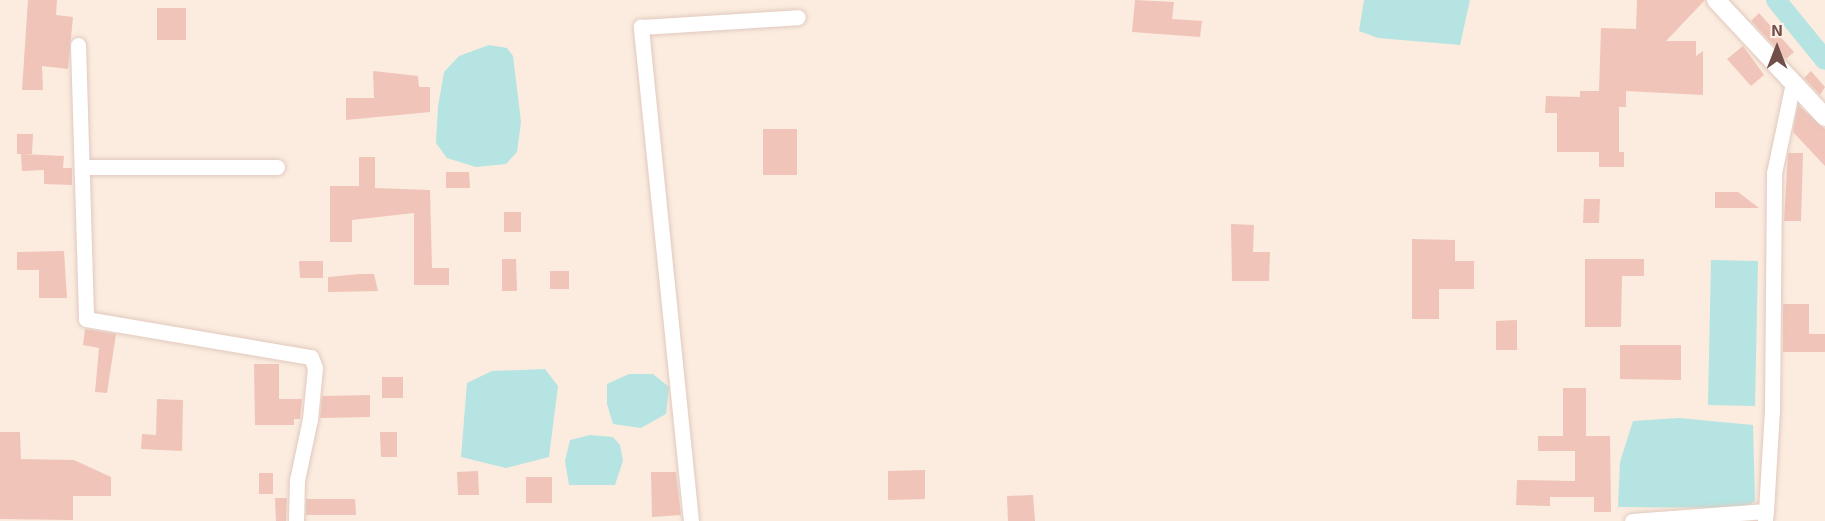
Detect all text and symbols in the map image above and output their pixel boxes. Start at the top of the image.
north arrow [1747,18,1807,78]
text: N [1771,20,1783,39]

